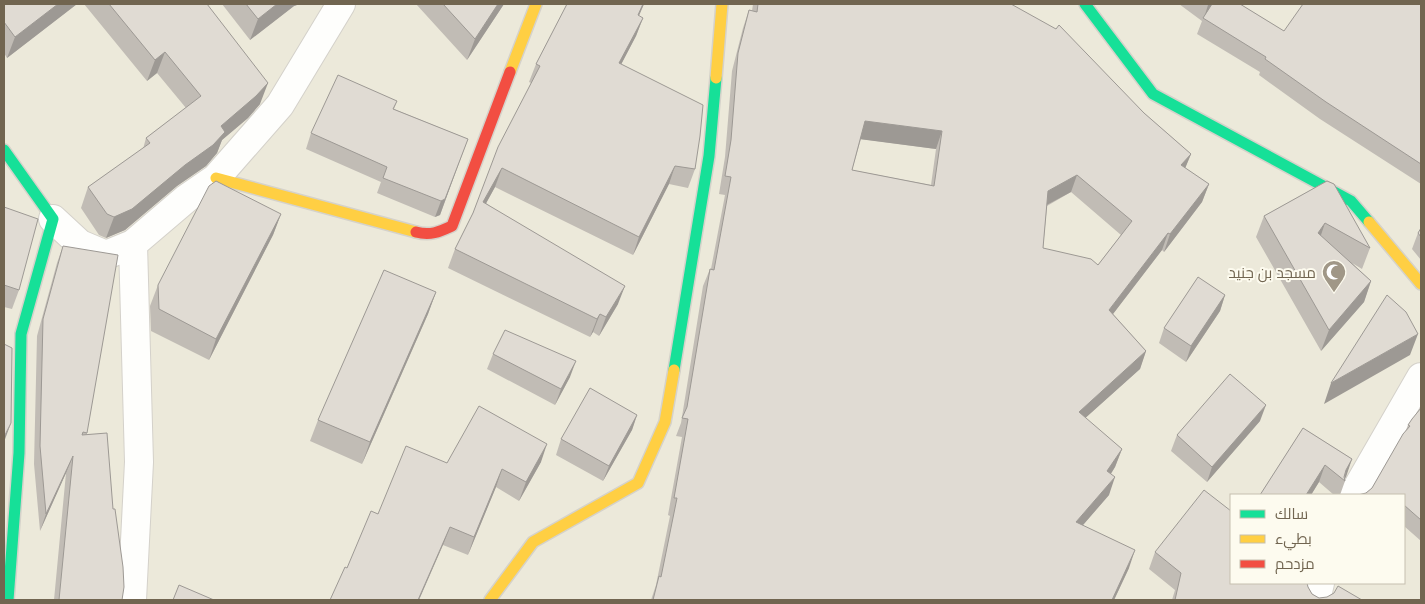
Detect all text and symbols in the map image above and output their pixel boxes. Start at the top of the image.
mosque icon: مسجد بن جنيد [1321,259,1347,293]
place label: مسجد بن جنيد [1229,263,1316,283]
legend [1230,494,1405,584]
text: سالك [1275,504,1308,523]
text: بطيء [1275,529,1312,551]
text: مزدحم [1275,554,1315,574]

